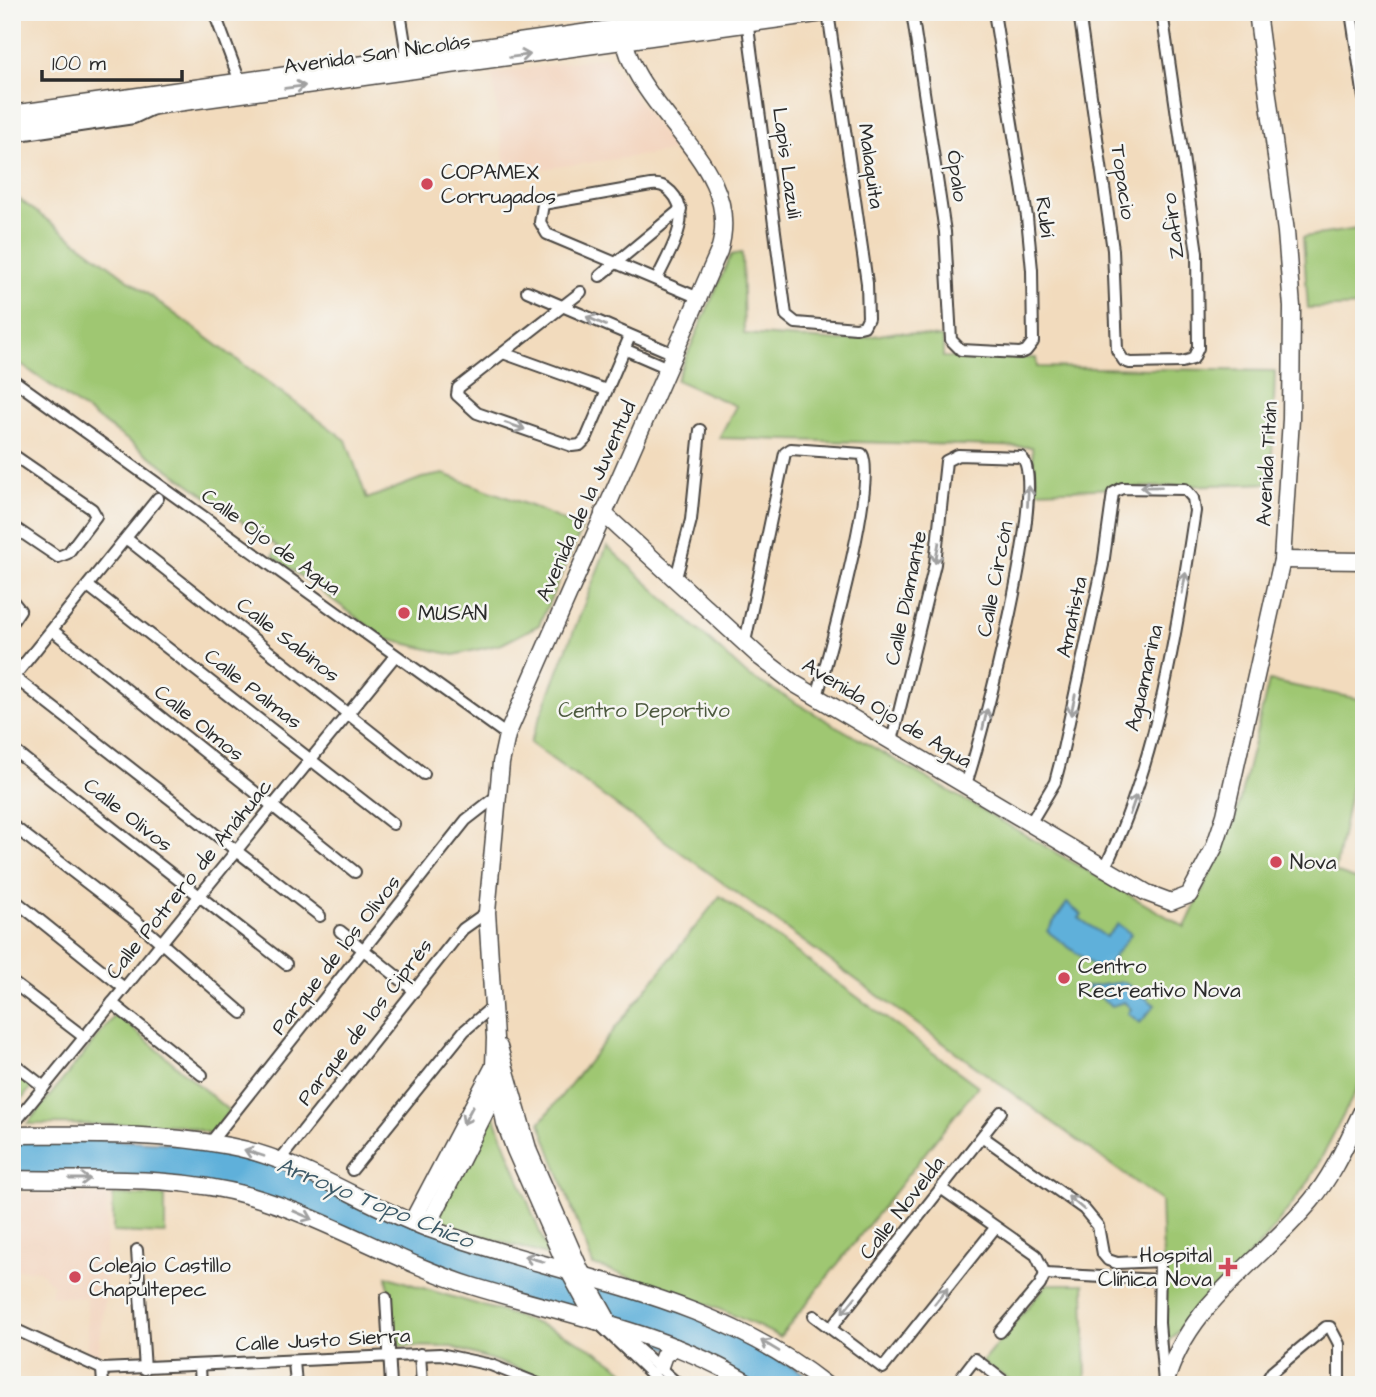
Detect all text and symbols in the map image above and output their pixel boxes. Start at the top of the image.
street label: Avenida San Nicolás [282,27,472,81]
scale bar [42,38,182,82]
text: 100 m [52,49,107,78]
one-way arrow [509,49,531,62]
one-way arrow [283,81,306,94]
street label: Lapis Lazuli [764,106,809,221]
street label: Malaquita [851,121,891,211]
street label: Topacio [1102,143,1143,222]
street label: Ópalo [938,148,975,204]
place label: COPAMEX Corrugados [441,158,556,213]
marker: COPAMEX Corrugados [419,176,435,192]
street label: Zafiro [1155,191,1191,261]
street label: Rubí [1028,195,1062,240]
one-way arrow [585,314,607,327]
street label: Avenida de la Juventud [529,396,643,606]
street label: Avenida Titán [1249,401,1285,527]
one-way arrow [504,421,526,433]
one-way arrow [1140,480,1163,494]
street label: Calle Ojo de Agua [194,481,347,604]
one-way arrow [1022,484,1035,507]
street label: Calle Circón [970,519,1020,639]
street label: Calle Diamante [878,528,934,668]
one-way arrow [930,541,943,564]
one-way arrow [1178,572,1191,595]
street label: Amatista [1049,574,1095,660]
street label: Calle Sabinos [230,590,346,690]
place label: MUSAN [418,599,487,628]
marker: MUSAN [396,605,412,621]
street label: Aguamarina [1118,622,1172,735]
street label: Calle Palmas [198,642,308,736]
street label: Avenida Ojo de Agua [796,651,978,777]
street label: Calle Olmos [148,678,250,768]
one-way arrow [1066,693,1080,716]
park label: Centro Deportivo [558,696,730,726]
one-way arrow [979,708,992,731]
street label: Calle Olivos [77,771,179,859]
street label: Calle Potrero de Anáhuac [99,773,279,985]
one-way arrow [1127,794,1140,816]
place label: Nova [1290,848,1337,877]
marker: Nova [1268,854,1284,870]
street label: Parque de los Olivos [264,869,408,1041]
street label: Parque de los Ciprés [291,932,440,1112]
place label: Centro Recreativo Nova [1078,952,1241,1005]
marker: Centro Recreativo Nova [1056,970,1072,986]
one-way arrow [461,1104,475,1125]
one-way arrow [243,1145,265,1158]
water label: Arroyo Topo Chico [272,1149,480,1259]
street label: Calle Novelda [852,1150,952,1266]
one-way arrow [69,1172,92,1186]
one-way arrow [1067,1195,1085,1211]
one-way arrow [292,1210,313,1223]
place label: Hospital Clínica Nova [1098,1241,1212,1294]
place label: Colegio Castillo Chapultepec [89,1251,231,1305]
one-way arrow [523,1252,545,1265]
marker: Hospital Clínica Nova [1218,1257,1238,1277]
marker: Colegio Castillo Chapultepec [67,1269,83,1285]
one-way arrow [934,1287,949,1306]
one-way arrow [842,1296,857,1314]
street label: Calle Justo Sierra [235,1321,411,1359]
one-way arrow [760,1339,780,1353]

